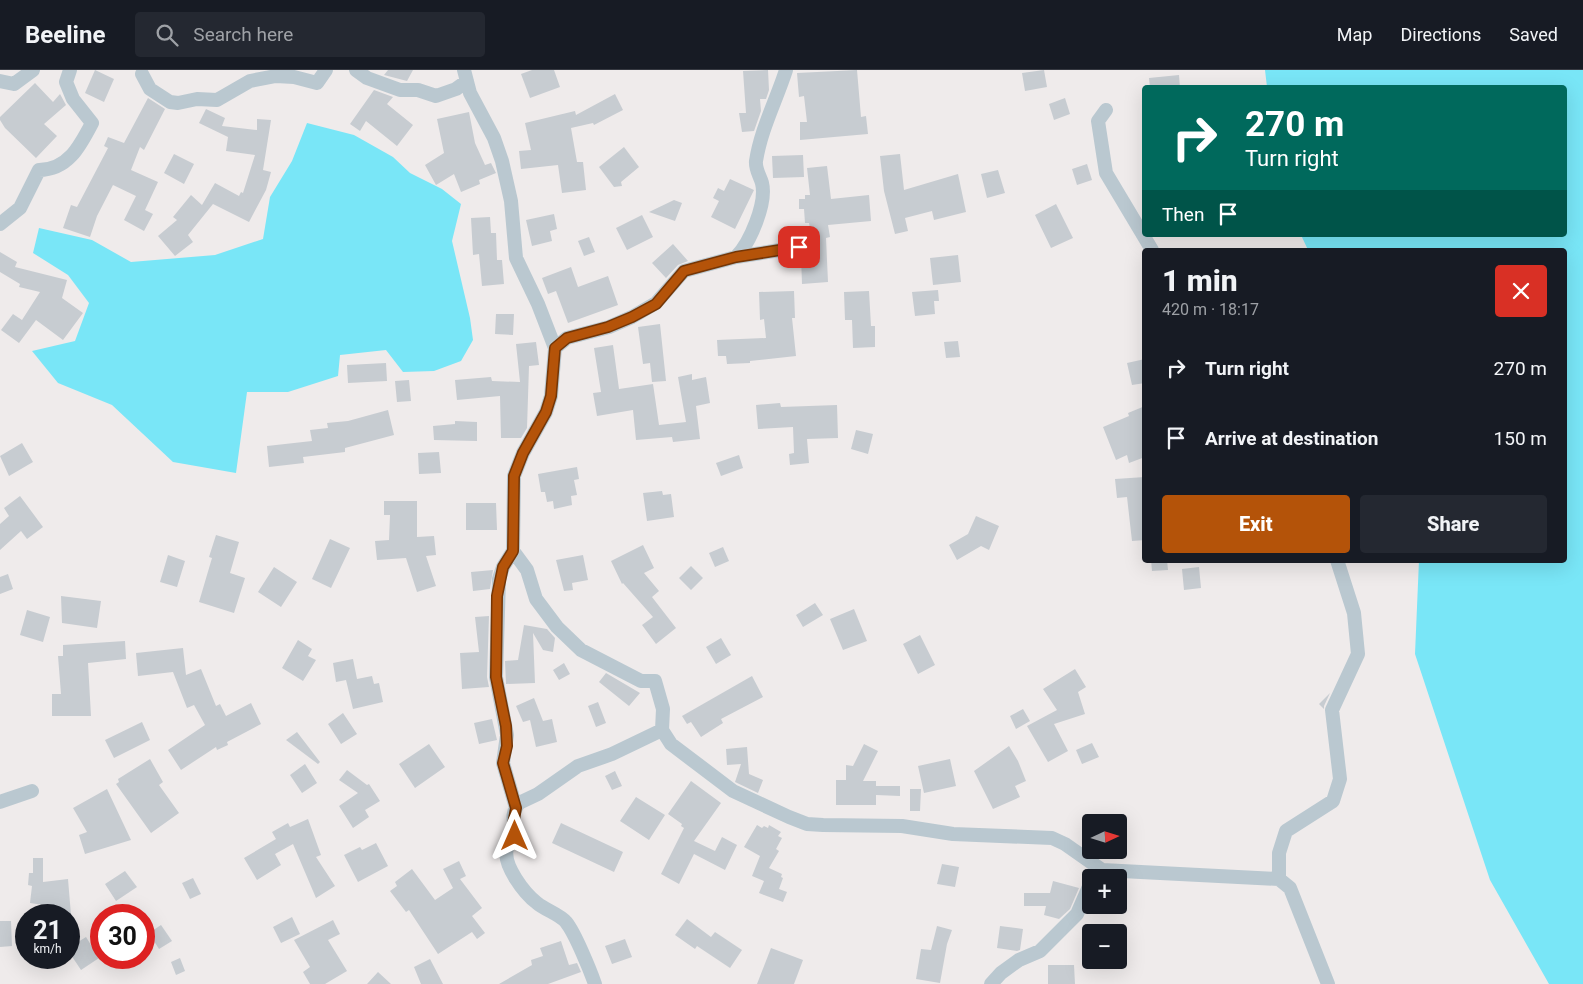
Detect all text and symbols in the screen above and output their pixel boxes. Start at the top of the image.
search box [135,12,485,57]
text: Beeline [25,21,105,49]
icon: search [153,21,181,49]
text: Search here [193,23,293,46]
text: Map [1337,24,1372,45]
text: Directions [1400,24,1481,45]
text: Saved [1509,24,1558,45]
text: 270 m [1245,104,1344,145]
icon: right [1162,105,1227,170]
text: Turn right [1245,146,1339,171]
icon: arrive [1214,200,1242,228]
text: Then [1162,203,1204,226]
pin [778,226,820,268]
icon: arrive [785,233,813,261]
text: 1 min [1162,263,1238,298]
button: close [1495,265,1547,317]
text: 420 m · 18:17 [1162,300,1259,319]
icon: right [1162,354,1190,382]
text: Turn right [1205,357,1289,380]
text: 270 m [1494,357,1547,380]
icon: arrive [1162,424,1190,452]
text: Arrive at destination [1205,427,1378,450]
text: 150 m [1494,427,1547,450]
button: Exit [1162,495,1350,553]
button: Share [1360,495,1547,553]
position arrow [488,809,540,861]
north arrow [1082,814,1128,859]
map controls [1082,814,1127,969]
button: + [1082,869,1127,914]
speed limit sign: 30 [90,904,155,969]
text: 21 [33,916,62,945]
button: − [1082,924,1127,969]
text: km/h [33,942,62,956]

